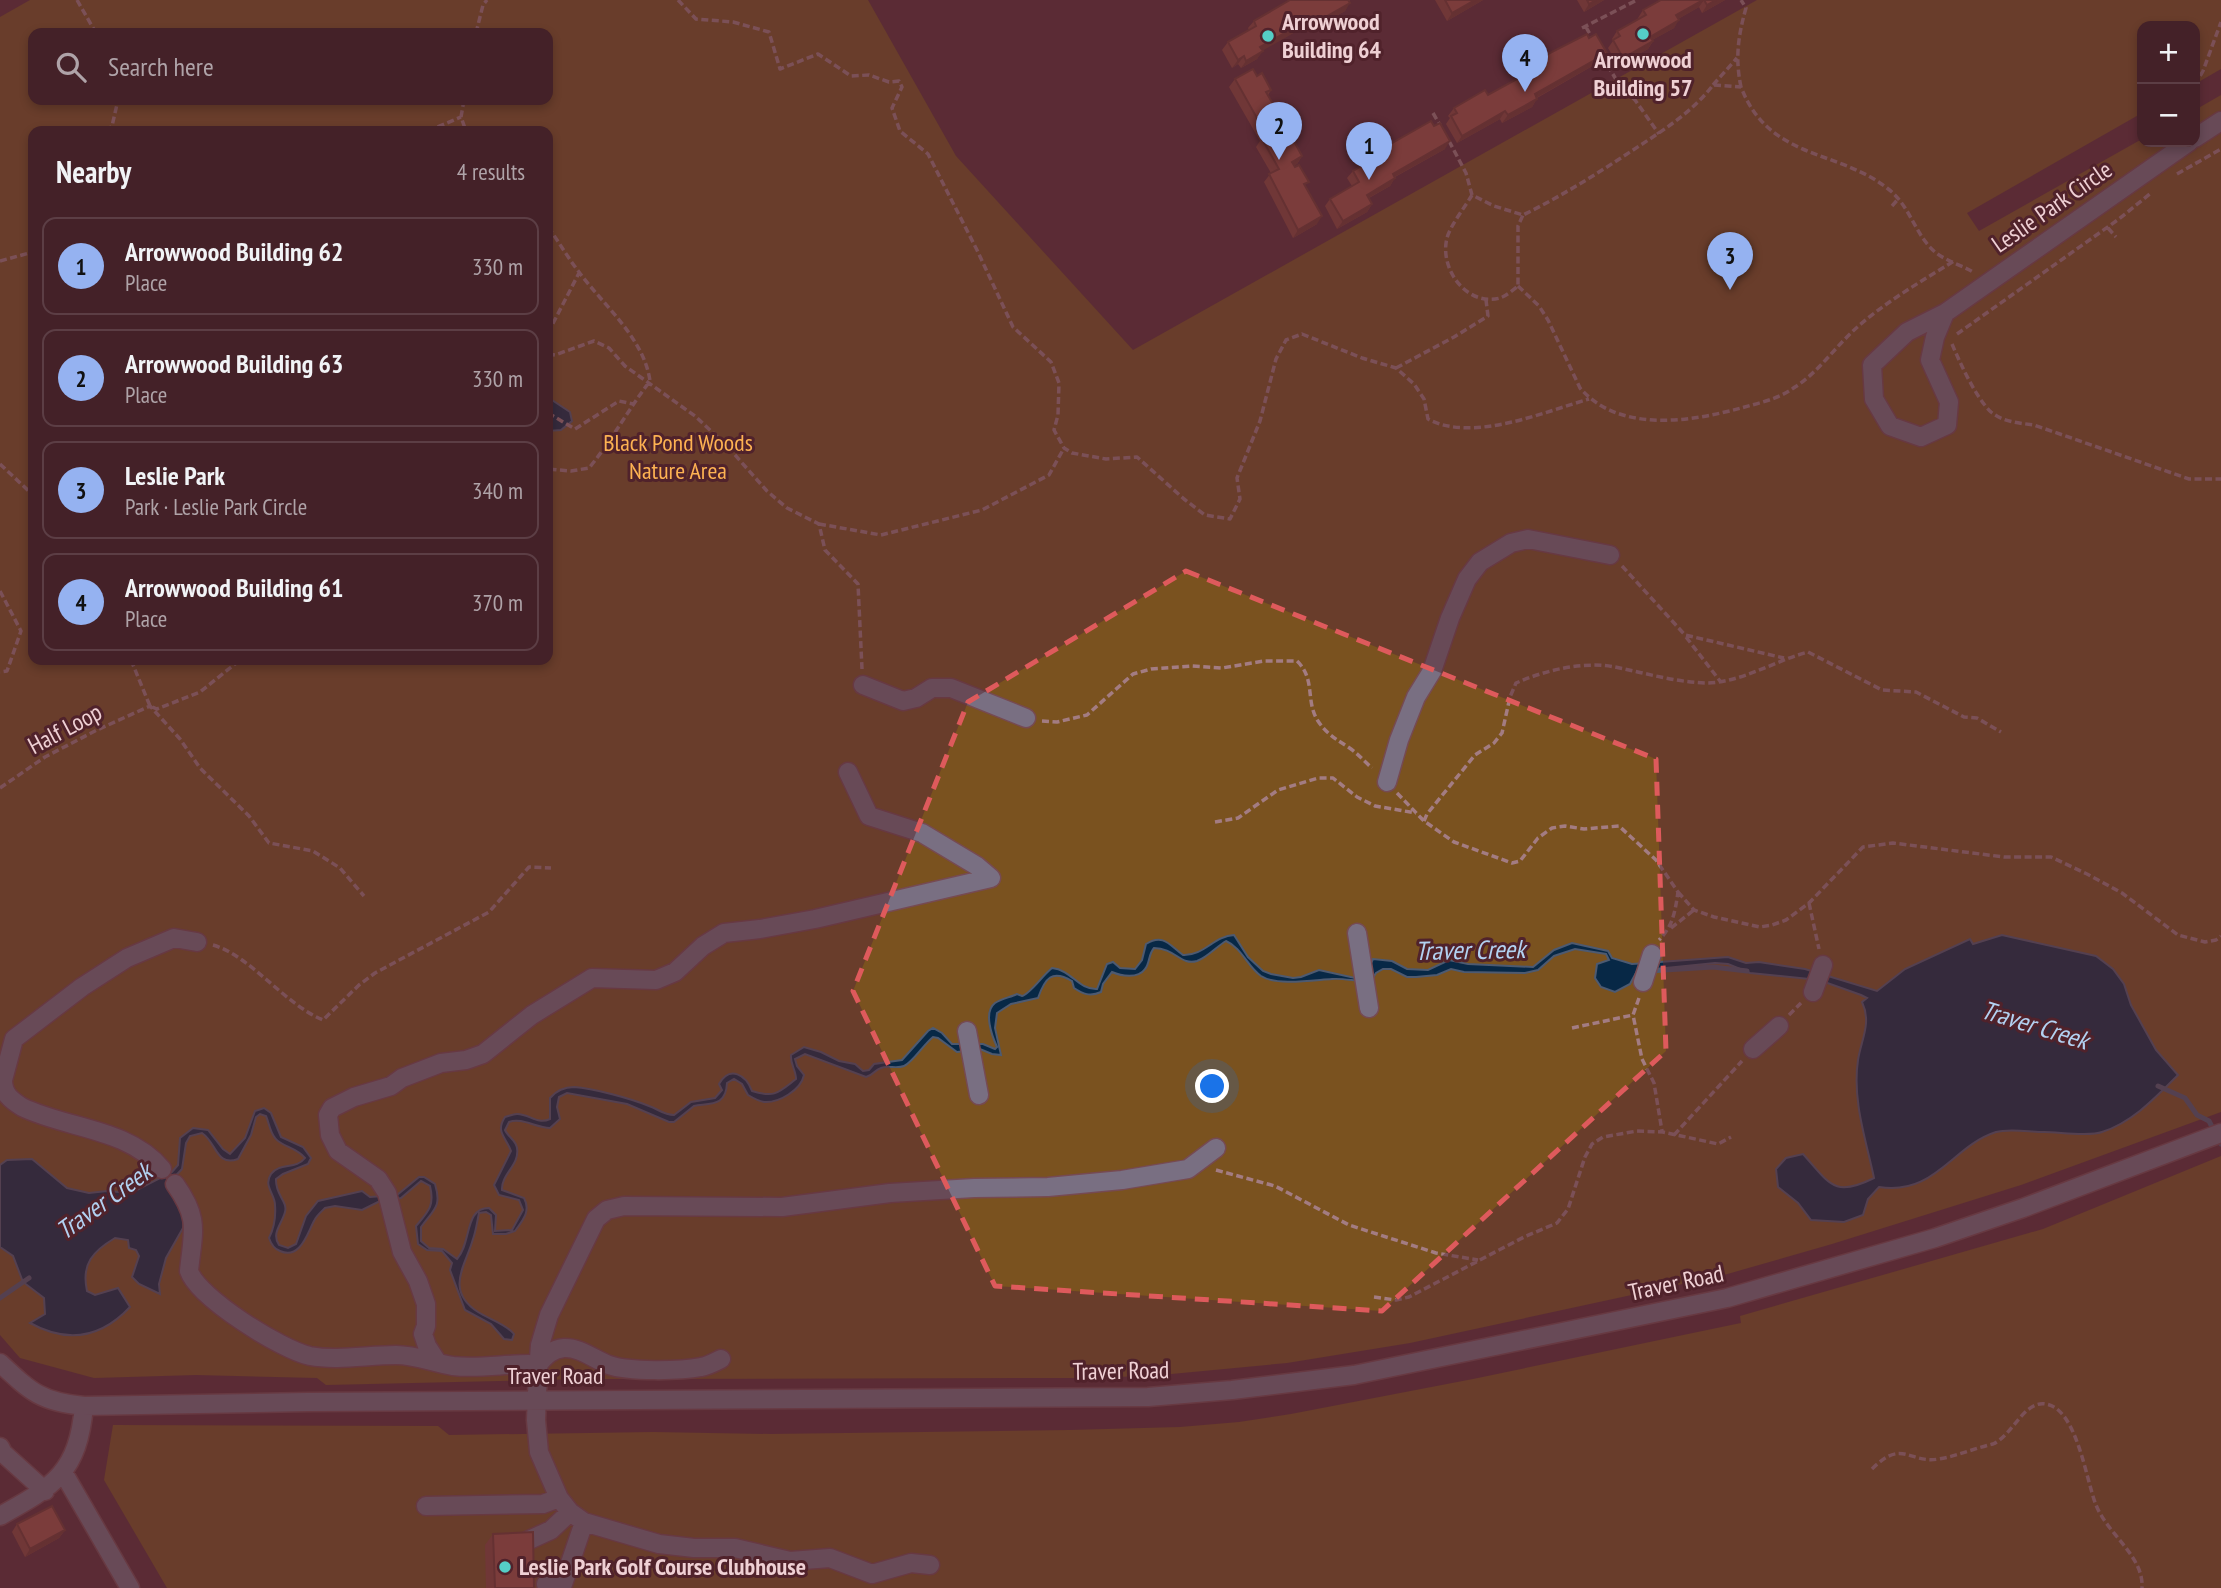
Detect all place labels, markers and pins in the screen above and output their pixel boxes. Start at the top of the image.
place label: Arrowwood Building 64 [1281,6,1382,65]
marker: Arrowwood Building 57 [1635,26,1651,42]
marker: Arrowwood Building 64 [1260,28,1276,44]
pin: 4 [1502,34,1548,92]
place label: Arrowwood Building 57 [1593,44,1693,103]
pin: 2 [1256,102,1302,160]
pin: 1 [1346,122,1392,180]
pin: 3 [1707,232,1753,290]
place label: Leslie Park Golf Course Clubhouse [519,1551,806,1582]
marker: Leslie Park Golf Course Clubhouse [497,1559,513,1575]

